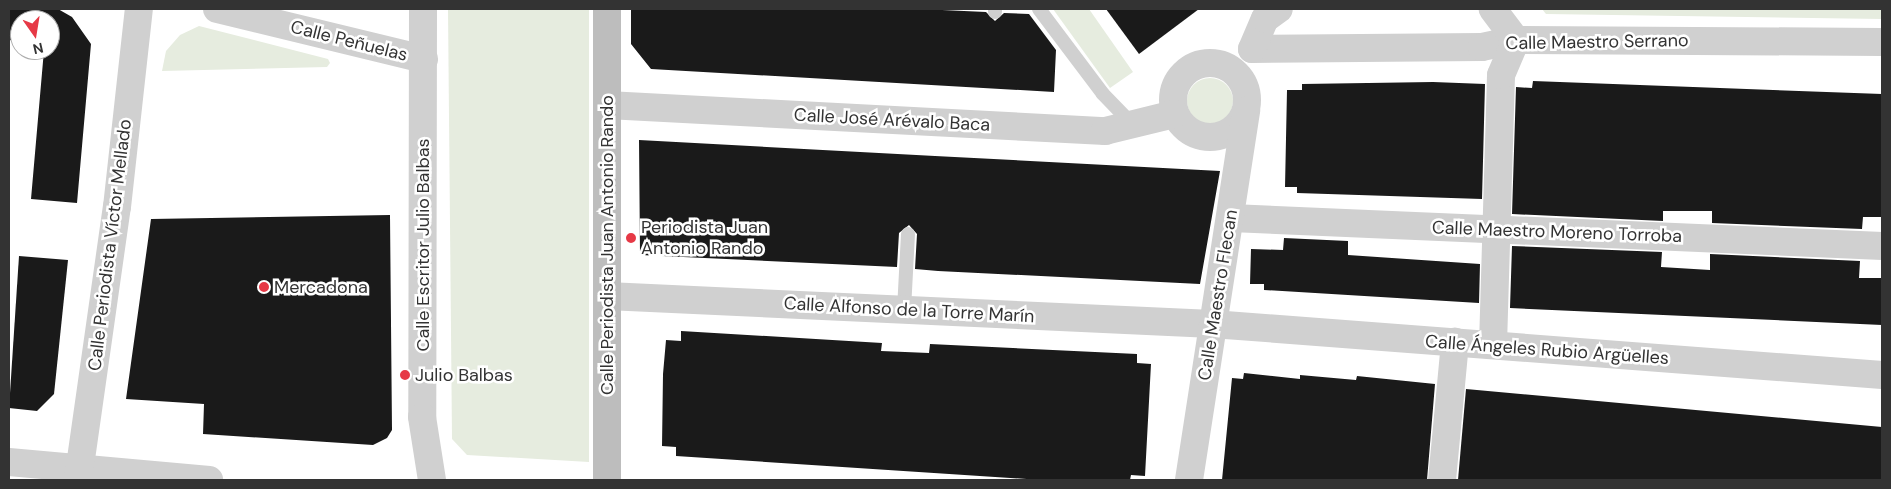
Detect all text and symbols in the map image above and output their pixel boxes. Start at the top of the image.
north arrow [10,10,60,60]
street label: Calle Peñuelas [288,16,410,66]
street label: Calle Maestro Serrano [1505,30,1689,54]
text: N [31,39,45,59]
street label: Calle Periodista Juan Antonio Rando [596,95,618,395]
street label: Calle José Arévalo Baca [793,104,991,136]
street label: Calle Periodista Víctor Mellado [84,118,136,372]
street label: Calle Escritor Julio Balbas [412,138,434,352]
street label: Calle Maestro Flecan [1194,208,1242,382]
place label: Periodista Juan Antonio Rando [641,217,768,260]
street label: Calle Maestro Moreno Torroba [1432,217,1682,247]
marker: Periodista Juan Antonio Rando [625,232,637,244]
place label: Mercadona [274,276,368,298]
marker: Mercadona [258,281,270,293]
street label: Calle Alfonso de la Torre Marín [783,293,1035,327]
street label: Calle Ángeles Rubio Argüelles [1424,331,1670,369]
place label: Julio Balbas [415,364,513,386]
marker: Julio Balbas [399,369,411,381]

